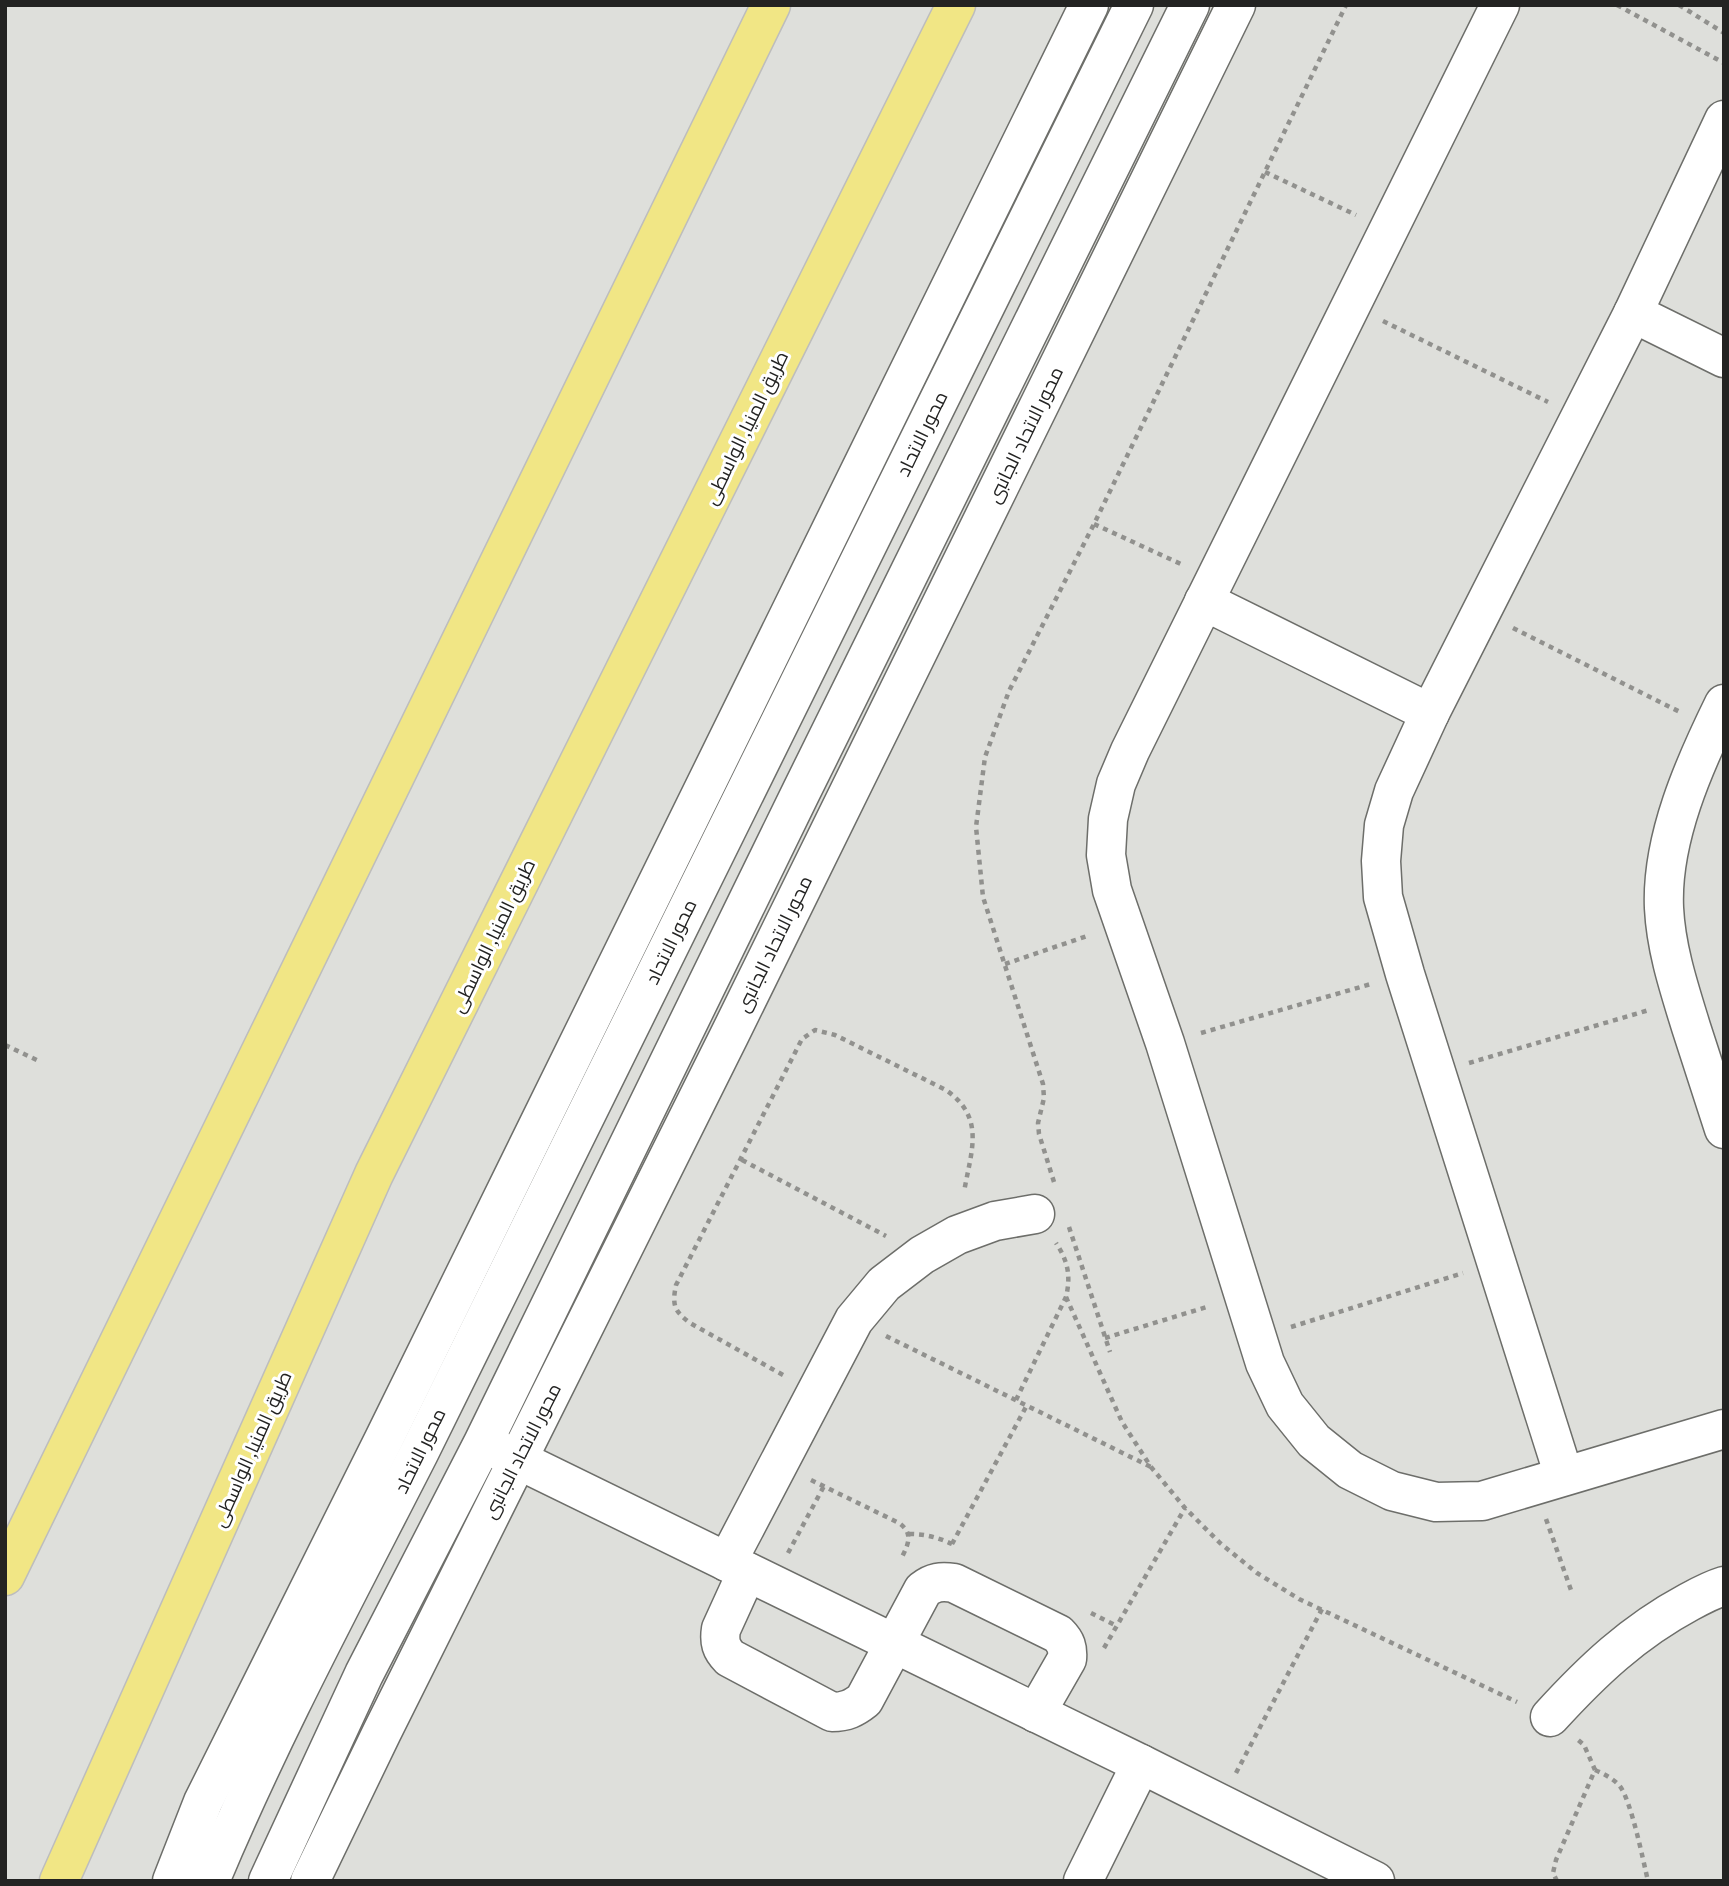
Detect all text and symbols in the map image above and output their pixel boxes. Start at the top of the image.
street label: طريق المنيا, الواسطى [700,348,794,509]
street label: محور الاتحاد الجانبى [983,363,1068,507]
street label: محور الاتحاد [892,388,952,480]
street label: طريق المنيا, الواسطى [447,856,541,1017]
street label: محور الاتحاد الجانبى [732,872,817,1016]
street label: محور الاتحاد [641,896,701,988]
street label: طريق المنيا, الواسطى [208,1368,298,1531]
street label: محور الاتحاد الجانبى [479,1380,566,1523]
street label: محور الاتحاد [390,1405,450,1497]

